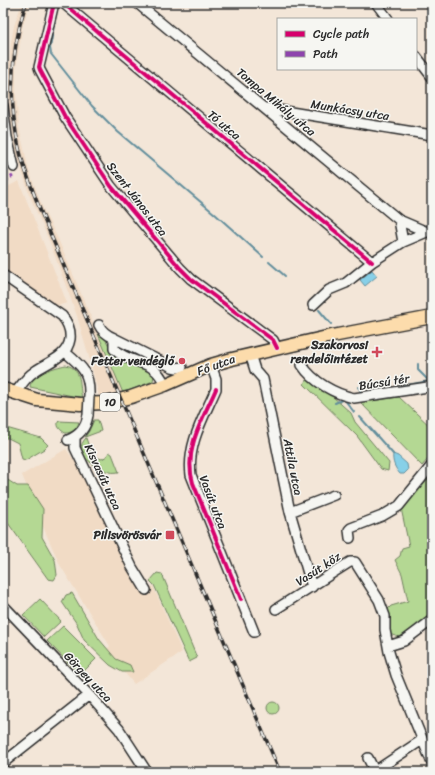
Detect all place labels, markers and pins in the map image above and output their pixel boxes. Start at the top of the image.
place label: Szakorvosi rendelőintézet [290,334,369,370]
marker: Szakorvosi rendelőintézet [371,346,383,358]
place label: Fetter vendéglő [90,350,175,372]
marker: Fetter vendéglő [177,356,187,366]
place label: Pilisvörösvár [93,524,162,546]
marker: Pilisvörösvár [164,529,176,541]

